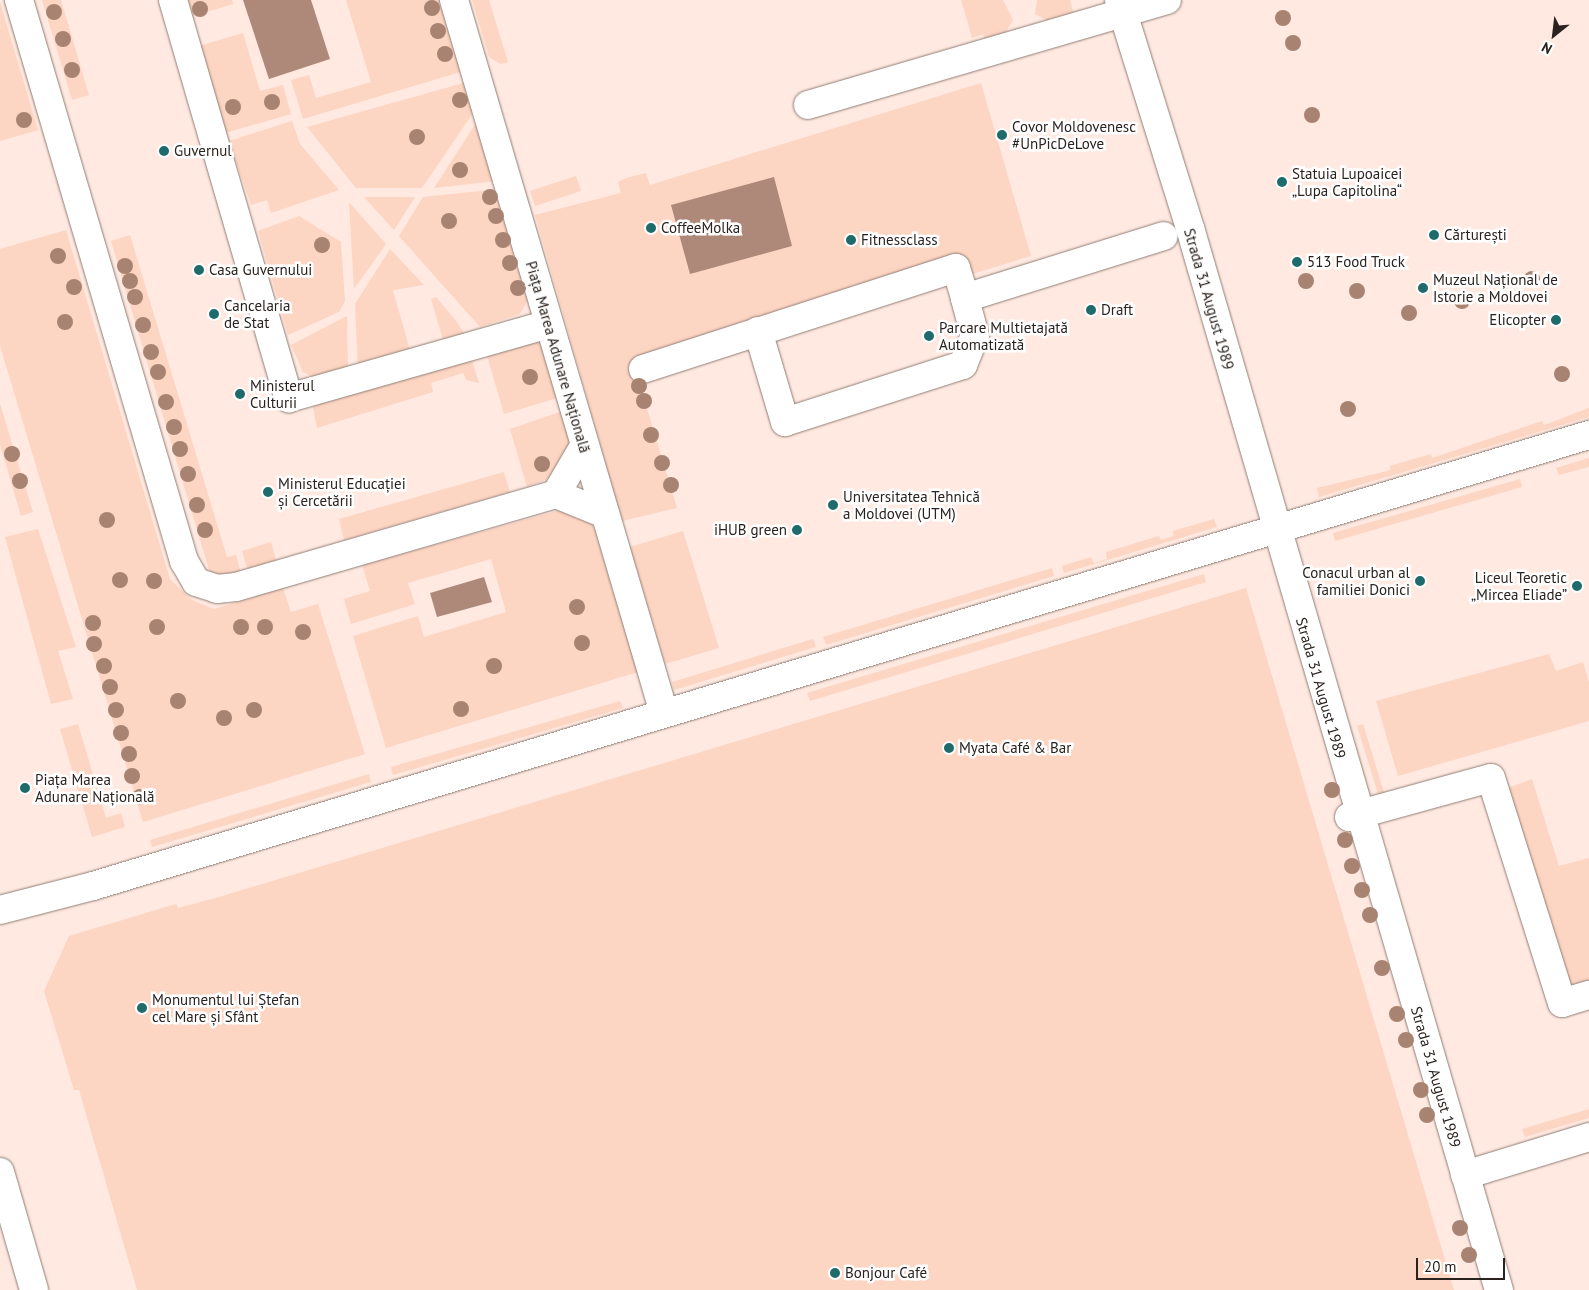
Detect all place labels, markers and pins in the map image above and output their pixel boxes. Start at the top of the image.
place label: Covor Moldovenesc #UnPicDeLove [1012,117,1136,152]
marker: Covor Moldovenesc #UnPicDeLove [996,129,1008,141]
place label: Guvernul [174,142,232,160]
marker: Guvernul [158,145,170,157]
place label: Statuia Lupoaicei „Lupa Capitolina“ [1292,164,1402,199]
marker: Statuia Lupoaicei „Lupa Capitolina“ [1276,176,1288,188]
place label: CoffeeMolka [661,219,740,237]
marker: CoffeeMolka [645,222,657,234]
place label: Cărturești [1444,226,1507,244]
marker: Cărturești [1428,229,1440,241]
place label: Fitnessclass [861,231,938,249]
marker: Fitnessclass [845,234,857,246]
place label: 513 Food Truck [1307,253,1405,271]
marker: 513 Food Truck [1291,256,1303,268]
place label: Casa Guvernului [209,261,312,279]
marker: Casa Guvernului [193,264,205,276]
place label: Muzeul Național de Istorie a Moldovei [1433,270,1558,305]
marker: Muzeul Național de Istorie a Moldovei [1417,282,1429,294]
place label: Cancelaria de Stat [224,296,290,331]
place label: Draft [1101,301,1133,319]
marker: Draft [1085,304,1097,316]
marker: Cancelaria de Stat [208,308,220,320]
place label: Elicopter [1489,311,1546,329]
marker: Elicopter [1550,314,1562,326]
place label: Parcare Multietajată Automatizată [939,318,1068,353]
marker: Parcare Multietajată Automatizată [923,330,935,342]
place label: Ministerul Culturii [250,376,315,411]
marker: Ministerul Culturii [234,388,246,400]
place label: Ministerul Educației și Cercetării [278,474,406,509]
marker: Ministerul Educației și Cercetării [262,486,274,498]
place label: Universitatea Tehnică a Moldovei (UTM) [843,487,980,522]
marker: Universitatea Tehnică a Moldovei (UTM) [827,499,839,511]
place label: iHUB green [714,521,787,539]
marker: iHUB green [791,524,803,536]
place label: Conacul urban al familiei Donici [1302,563,1410,598]
place label: Liceul Teoretic „Mircea Eliade” [1471,568,1567,603]
marker: Conacul urban al familiei Donici [1414,575,1426,587]
marker: Liceul Teoretic „Mircea Eliade” [1571,580,1583,592]
place label: Myata Café & Bar [959,739,1071,757]
marker: Myata Café & Bar [943,742,955,754]
place label: Piața Marea Adunare Națională [35,770,154,805]
marker: Piața Marea Adunare Națională [19,782,31,794]
place label: Monumentul lui Ștefan cel Mare și Sfânt [152,990,299,1025]
marker: Monumentul lui Ștefan cel Mare și Sfânt [136,1002,148,1014]
place label: Bonjour Café [845,1264,927,1282]
marker: Bonjour Café [829,1267,841,1279]

